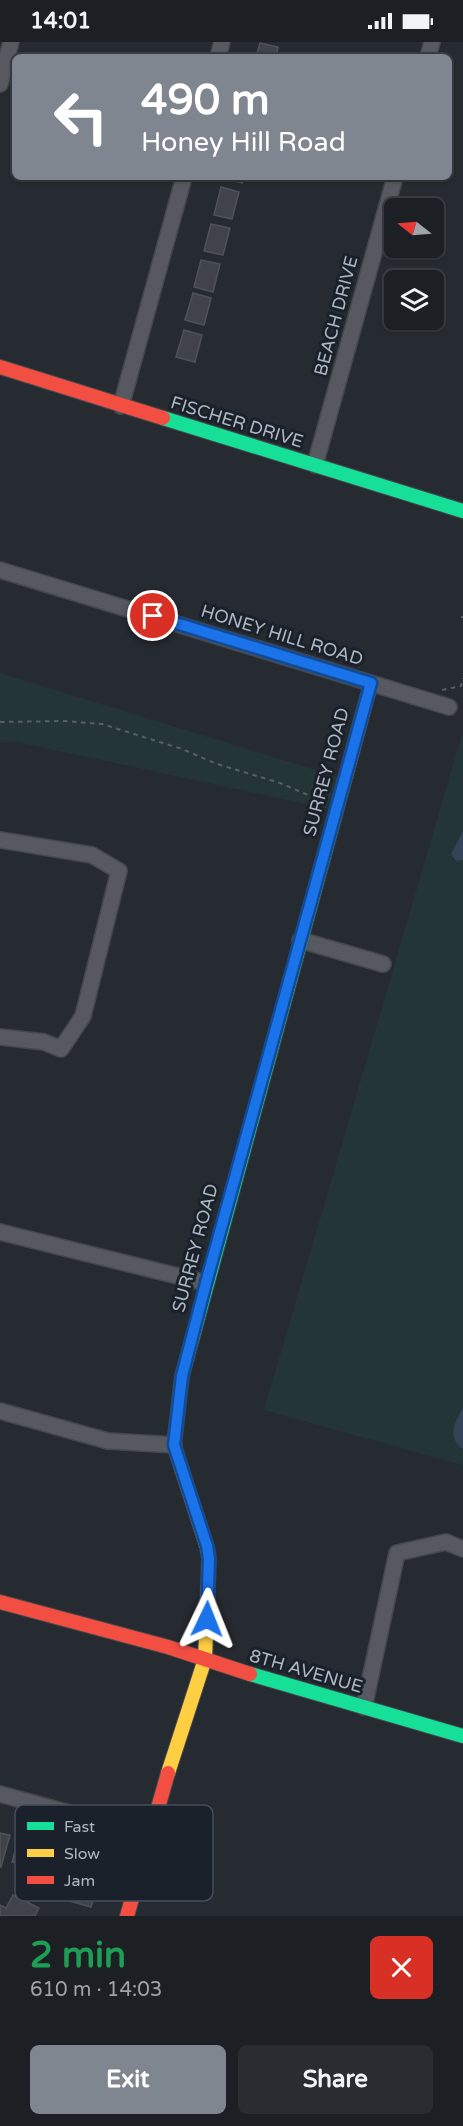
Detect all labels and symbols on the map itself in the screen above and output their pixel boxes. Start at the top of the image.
north arrow [384,198,444,258]
street label: BEACH DRIVE [309,254,363,378]
street label: FISCHER DRIVE [168,391,306,453]
pin [127,590,178,641]
street label: HONEY HILL ROAD [198,600,366,670]
street label: SURREY ROAD [298,705,354,839]
street label: SURREY ROAD [167,1181,223,1315]
position arrow [175,1587,239,1651]
street label: 8TH AVENUE [247,1644,365,1698]
legend [15,1805,213,1901]
text: Fast [64,1817,95,1837]
text: Slow [64,1844,100,1864]
text: Jam [64,1871,95,1891]

